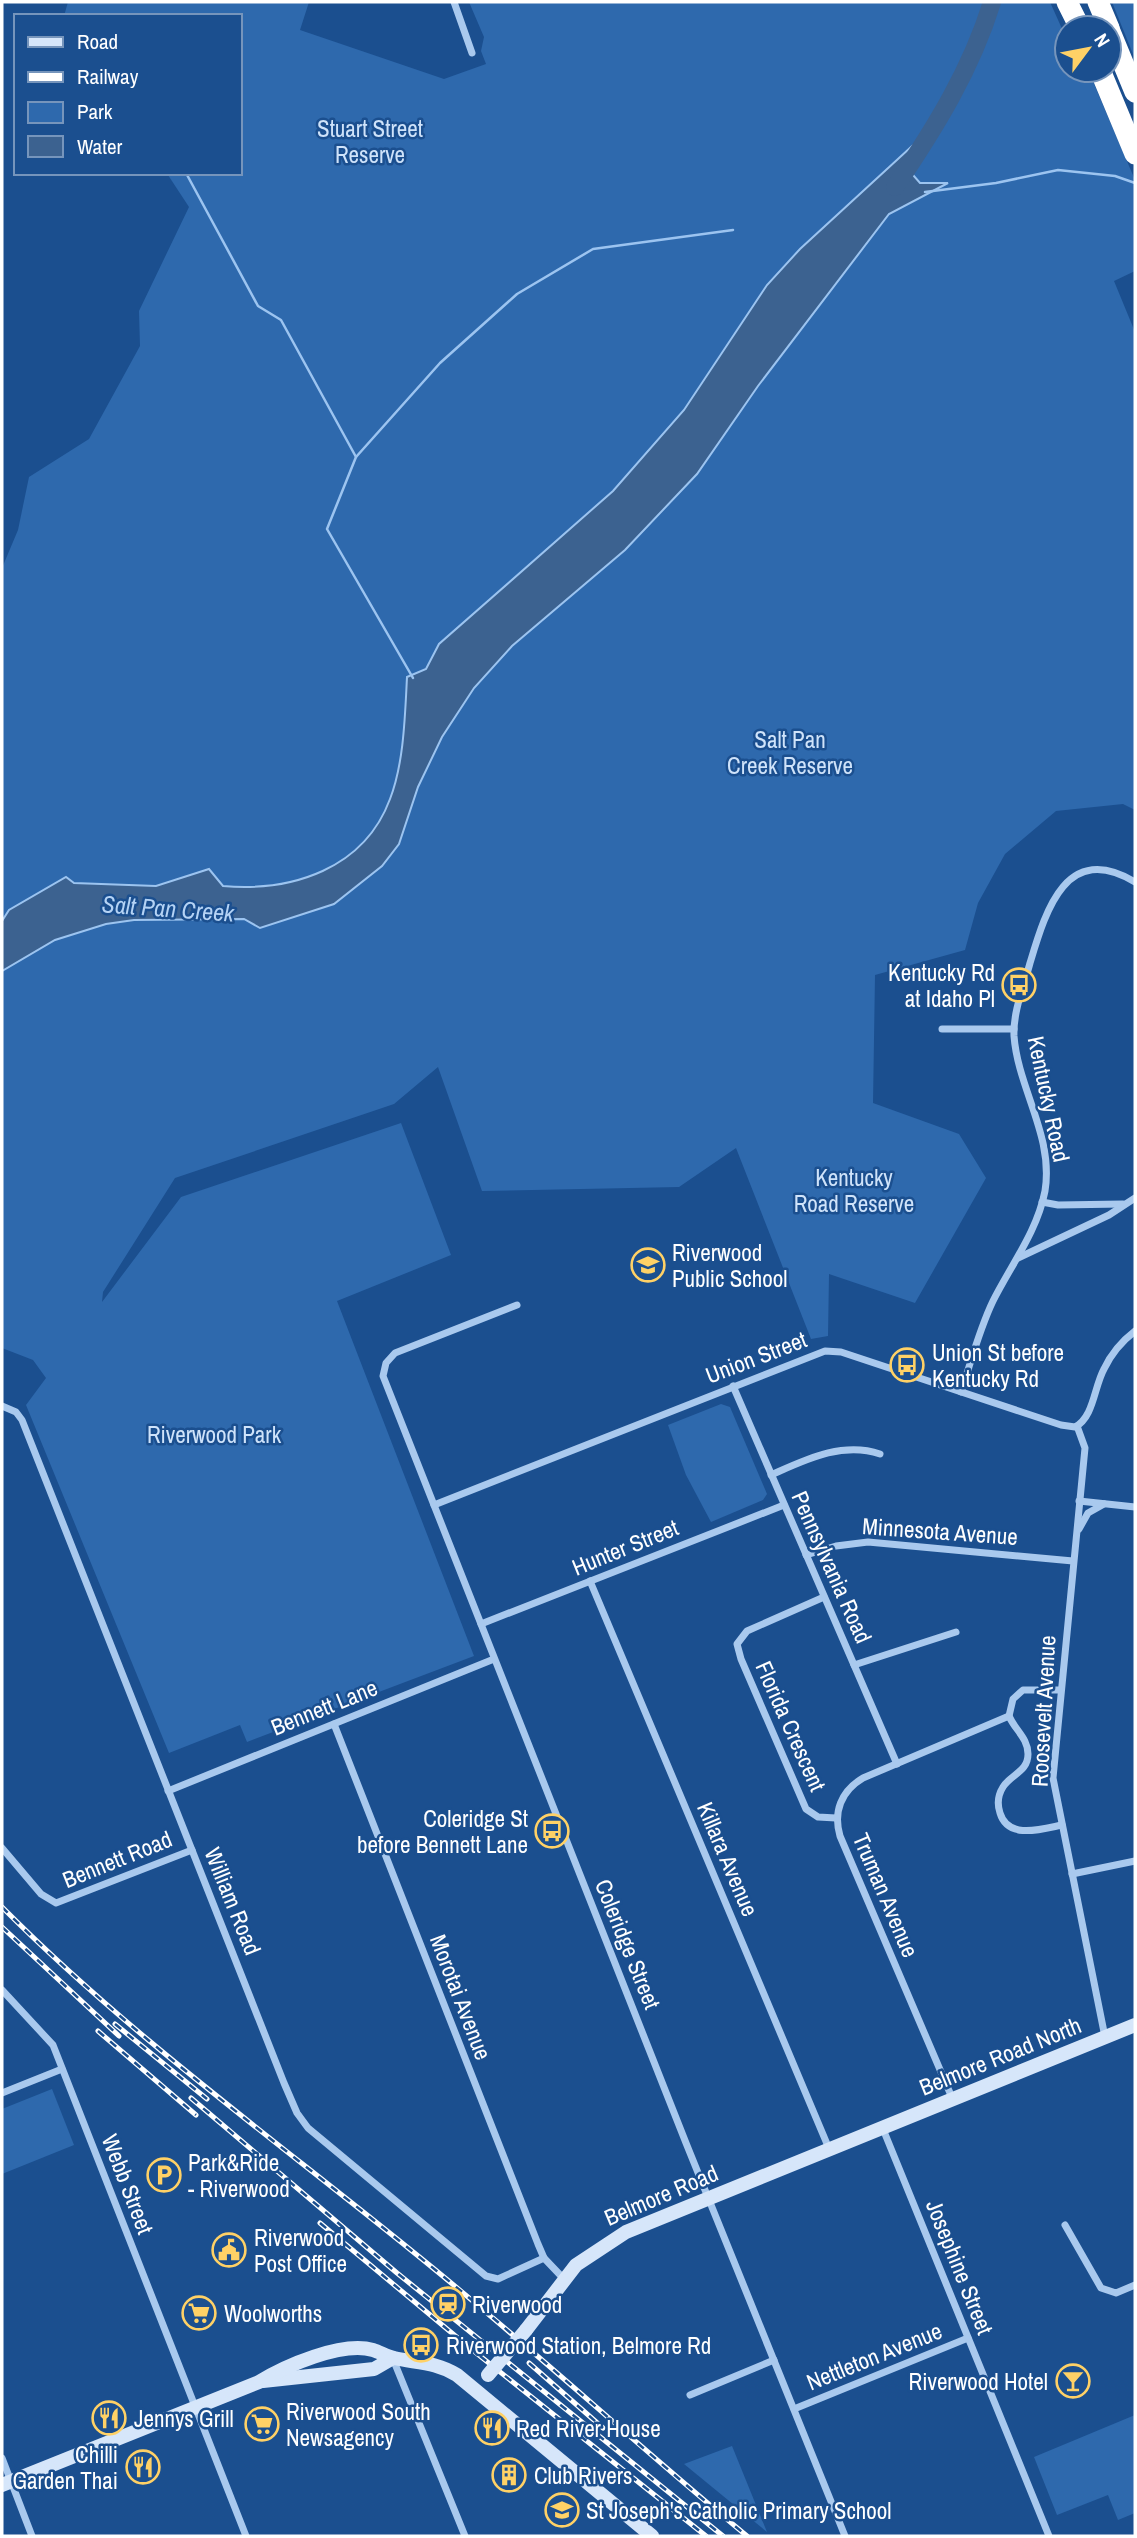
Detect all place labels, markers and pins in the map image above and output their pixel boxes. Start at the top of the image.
place label: Kentucky Rd at Idaho Pl [888,957,995,1014]
bus stop icon: Kentucky Rd at Idaho Pl [1000,966,1038,1004]
place label: Riverwood Public School [672,1237,787,1294]
school or university icon: Riverwood Public School [629,1246,667,1284]
place label: Union St before Kentucky Rd [932,1337,1064,1394]
bus stop icon: Union St before Kentucky Rd [888,1346,926,1384]
place label: Coleridge St before Bennett Lane [357,1803,528,1860]
bus stop icon: Coleridge St before Bennett Lane [533,1812,571,1850]
place label: Park&Ride - Riverwood [188,2147,290,2204]
parking icon: Park&Ride - Riverwood [145,2156,183,2194]
place label: Riverwood Post Office [254,2222,347,2279]
public building icon: Riverwood Post Office [210,2231,248,2269]
station icon: Riverwood [429,2285,467,2323]
place label: Riverwood [472,2289,562,2320]
supermarket icon: Woolworths [180,2294,218,2332]
place label: Woolworths [224,2298,322,2329]
bus stop icon: Riverwood Station, Belmore Rd [402,2326,440,2364]
place label: Riverwood Station, Belmore Rd [446,2330,711,2361]
bar icon: Riverwood Hotel [1054,2362,1092,2400]
place label: Riverwood Hotel [909,2366,1048,2397]
place label: Riverwood South Newsagency [286,2396,431,2453]
restaurant icon: Jennys Grill [90,2399,128,2437]
place label: Jennys Grill [134,2403,234,2434]
supermarket icon: Riverwood South Newsagency [243,2405,281,2443]
restaurant icon: Red River House [473,2409,511,2447]
place label: Red River House [516,2413,661,2444]
place label: Chilli Garden Thai [12,2439,118,2496]
restaurant icon: Chilli Garden Thai [124,2448,162,2486]
building icon: Club Rivers [490,2456,528,2494]
place label: Club Rivers [534,2460,633,2491]
school or university icon: St Joseph's Catholic Primary School [543,2491,581,2529]
place label: St Joseph's Catholic Primary School [586,2495,892,2526]

